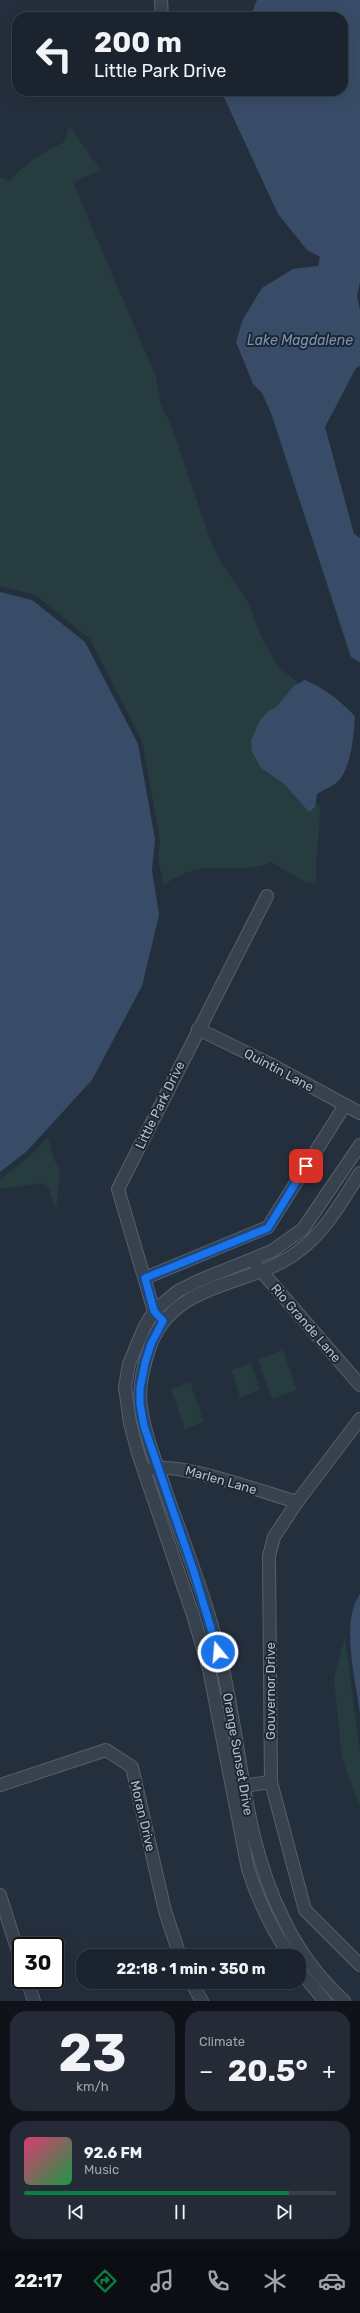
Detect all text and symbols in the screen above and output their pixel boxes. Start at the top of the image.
text: 200 m [94,26,182,59]
icon: left [28,28,80,80]
text: Little Park Drive [94,60,226,82]
water label: Lake Magdalene [247,332,353,349]
street label: Quintin Lane [242,1045,316,1095]
street label: Little Park Drive [132,1059,188,1151]
pin [289,1149,323,1183]
icon: arrive [295,1155,317,1177]
street label: Rio Grande Lane [268,1281,344,1365]
street label: Marlen Lane [184,1463,258,1497]
position arrow [197,1631,239,1673]
street label: Gouvernor Drive [263,1642,278,1740]
street label: Orange Sunset Drive [219,1692,256,1817]
street label: Moran Drive [128,1779,158,1853]
speed limit sign: 30 [12,1937,64,1989]
text: 22:18 · 1 min · 350 m [116,1960,266,1978]
text: 23 [58,2022,127,2084]
text: Climate [199,2034,245,2049]
text: 20.5° [228,2053,308,2089]
text: − [199,2058,213,2085]
text: + [322,2058,336,2085]
text: km/h [76,2079,109,2094]
text: 92.6 FM [84,2144,142,2162]
text: Music [84,2162,119,2177]
icon: previous [65,2201,87,2223]
icon: pause [169,2201,191,2223]
icon: next [273,2201,295,2223]
icon: directions [91,2267,119,2295]
icon: music [148,2267,176,2295]
icon: phone [204,2267,232,2295]
icon: climate [261,2267,289,2295]
icon: car [318,2267,346,2295]
text: 22:17 [14,2270,62,2292]

